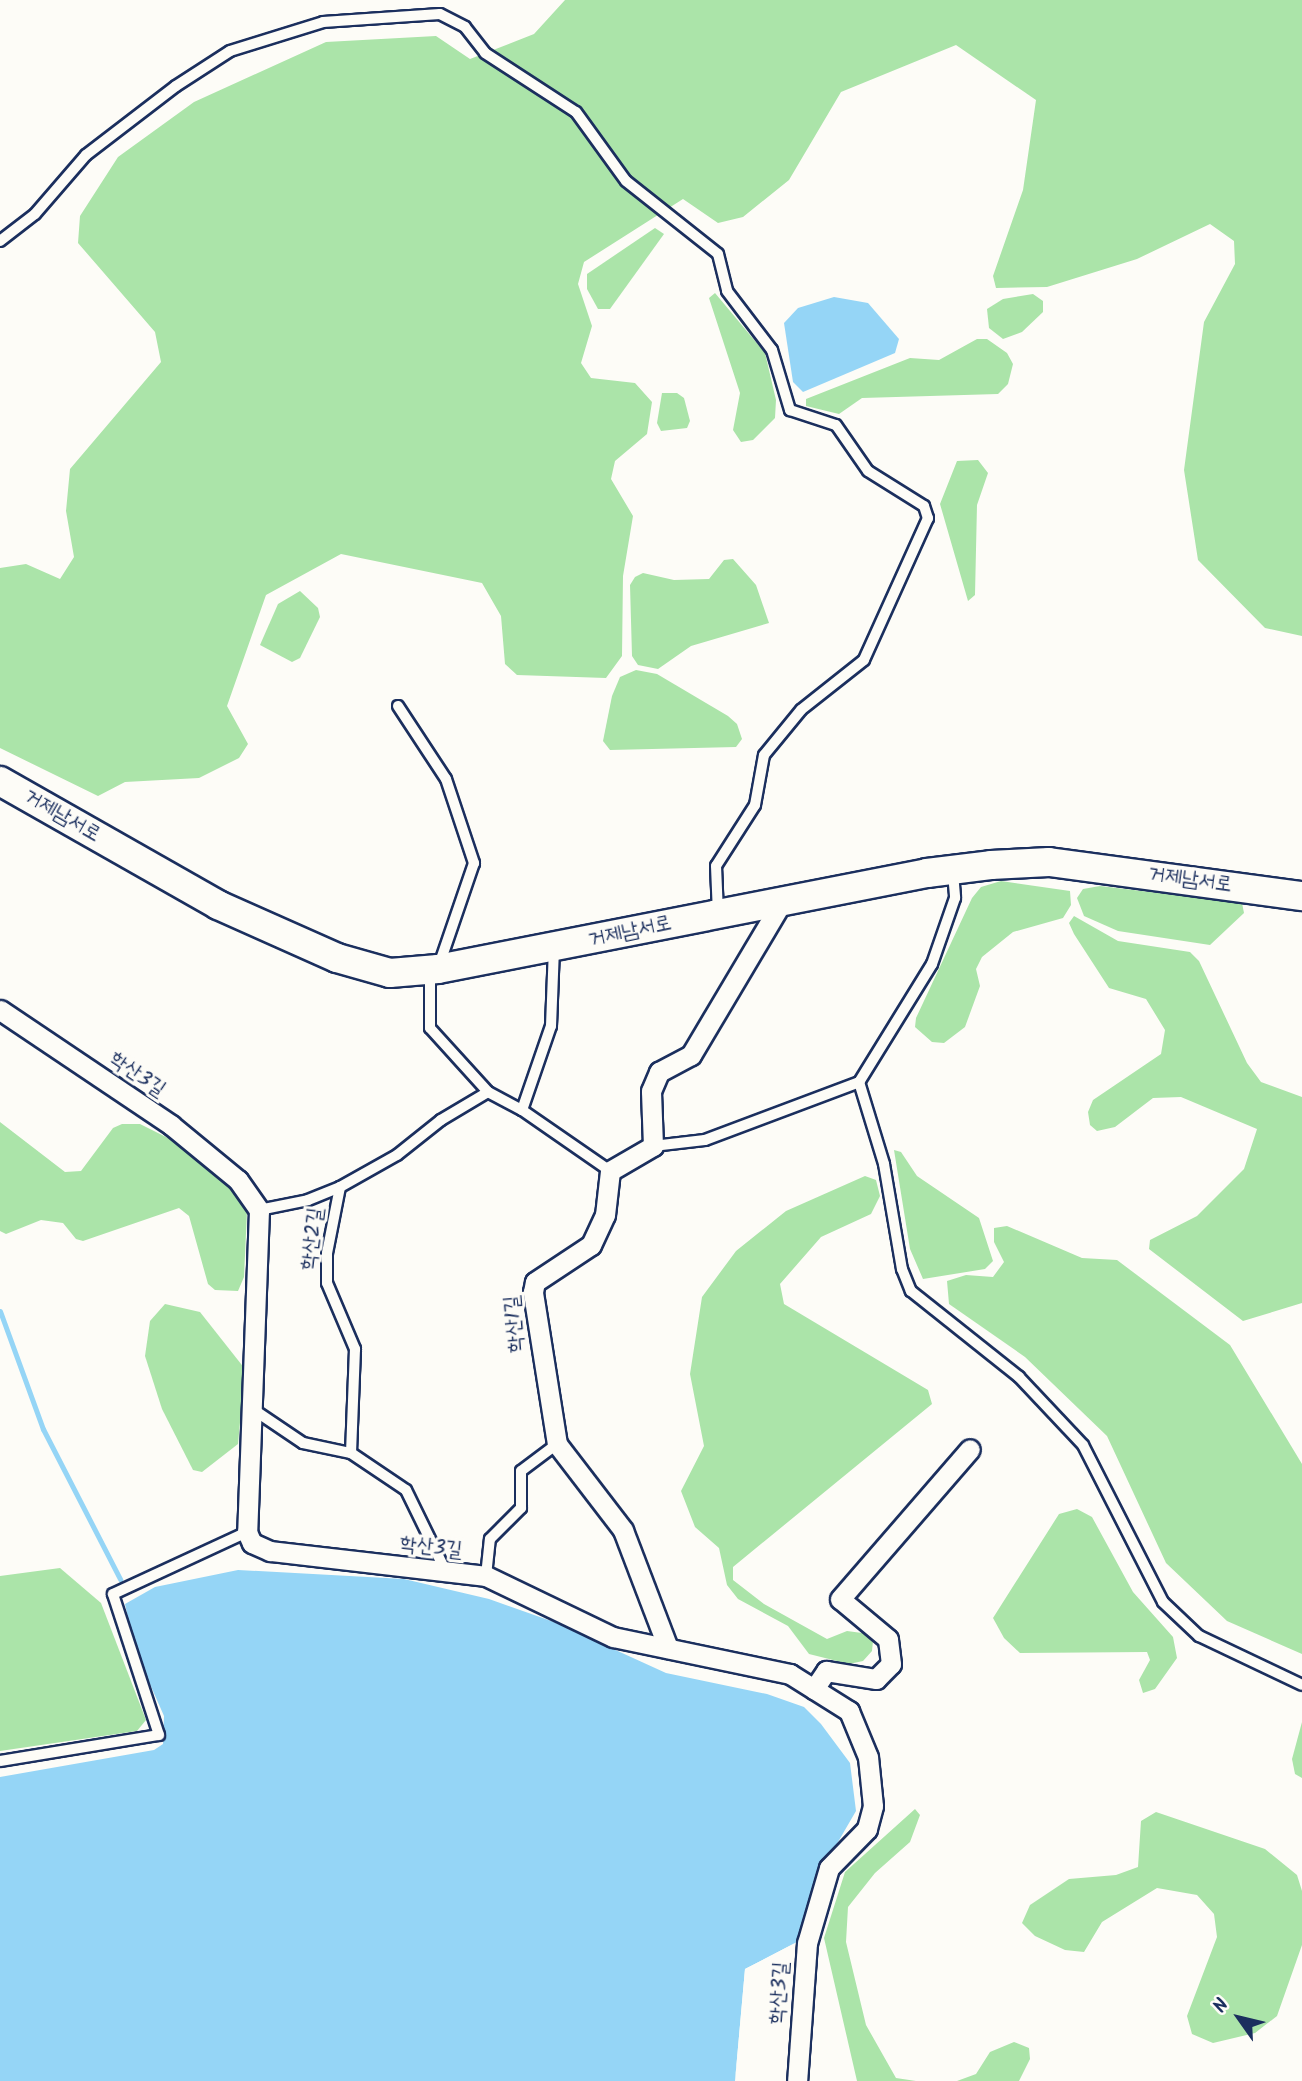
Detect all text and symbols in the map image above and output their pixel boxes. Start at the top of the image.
street label: 거제남서로 [19,784,105,848]
street label: 거제남서로 [1146,862,1234,898]
street label: 거제남서로 [586,911,674,953]
street label: 학산3길 [104,1047,170,1103]
street label: 학산2길 [297,1206,329,1272]
street label: 학산1길 [500,1294,530,1354]
street label: 학산3길 [399,1532,463,1564]
street label: 학산3길 [765,1961,795,2025]
north arrow [1204,1983,1274,2053]
text: N [1206,1993,1237,2020]

